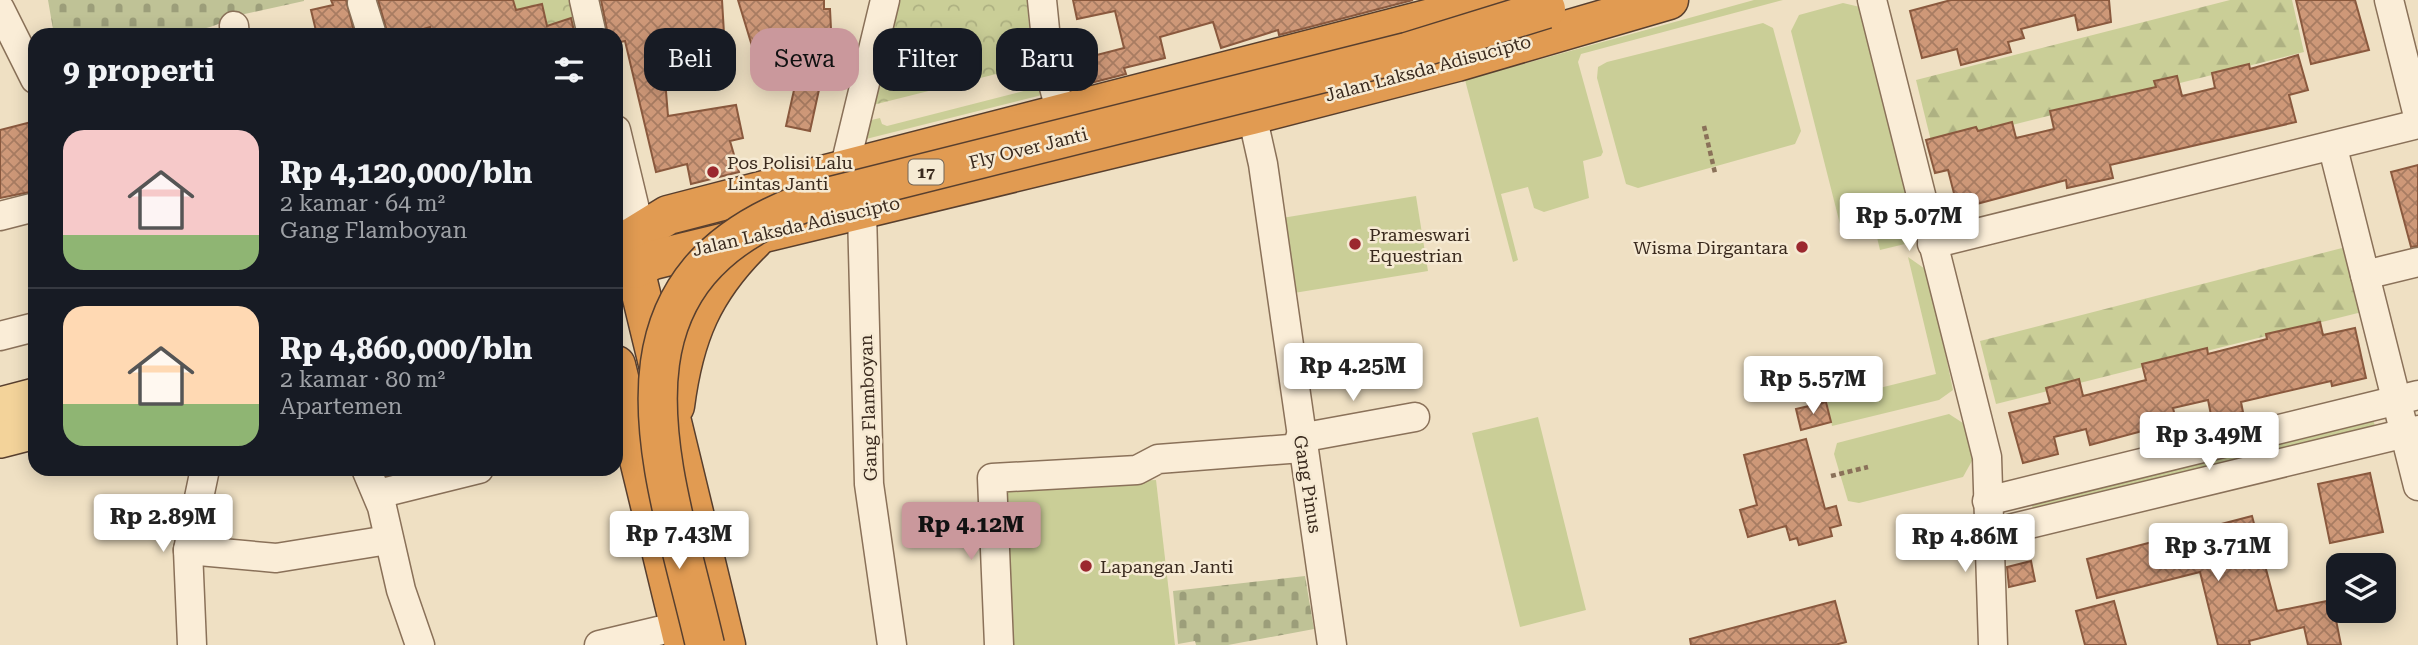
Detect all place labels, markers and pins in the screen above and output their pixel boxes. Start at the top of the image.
place label: Pos Polisi Lalu Lintas Janti [727,152,853,194]
marker: Pos Polisi Lalu Lintas Janti [705,164,721,180]
pin: Rp 5.07M [1837,194,1981,253]
place label: Prameswari Equestrian [1369,224,1470,266]
marker: Prameswari Equestrian [1347,236,1363,252]
place label: Wisma Dirgantara [1633,237,1788,258]
marker: Wisma Dirgantara [1794,239,1810,255]
pin: Rp 4.25M [1281,344,1425,403]
pin: Rp 5.57M [1741,356,1885,416]
pin: Rp 3.49M [2137,412,2281,472]
pin: Rp 2.89M [91,494,235,554]
pin: Rp 4.12M [899,503,1043,562]
pin: Rp 7.43M [607,512,751,571]
pin: Rp 4.86M [1893,514,2037,574]
pin: Rp 3.71M [2146,524,2290,583]
place label: Lapangan Janti [1100,556,1234,577]
marker: Lapangan Janti [1078,558,1094,574]

